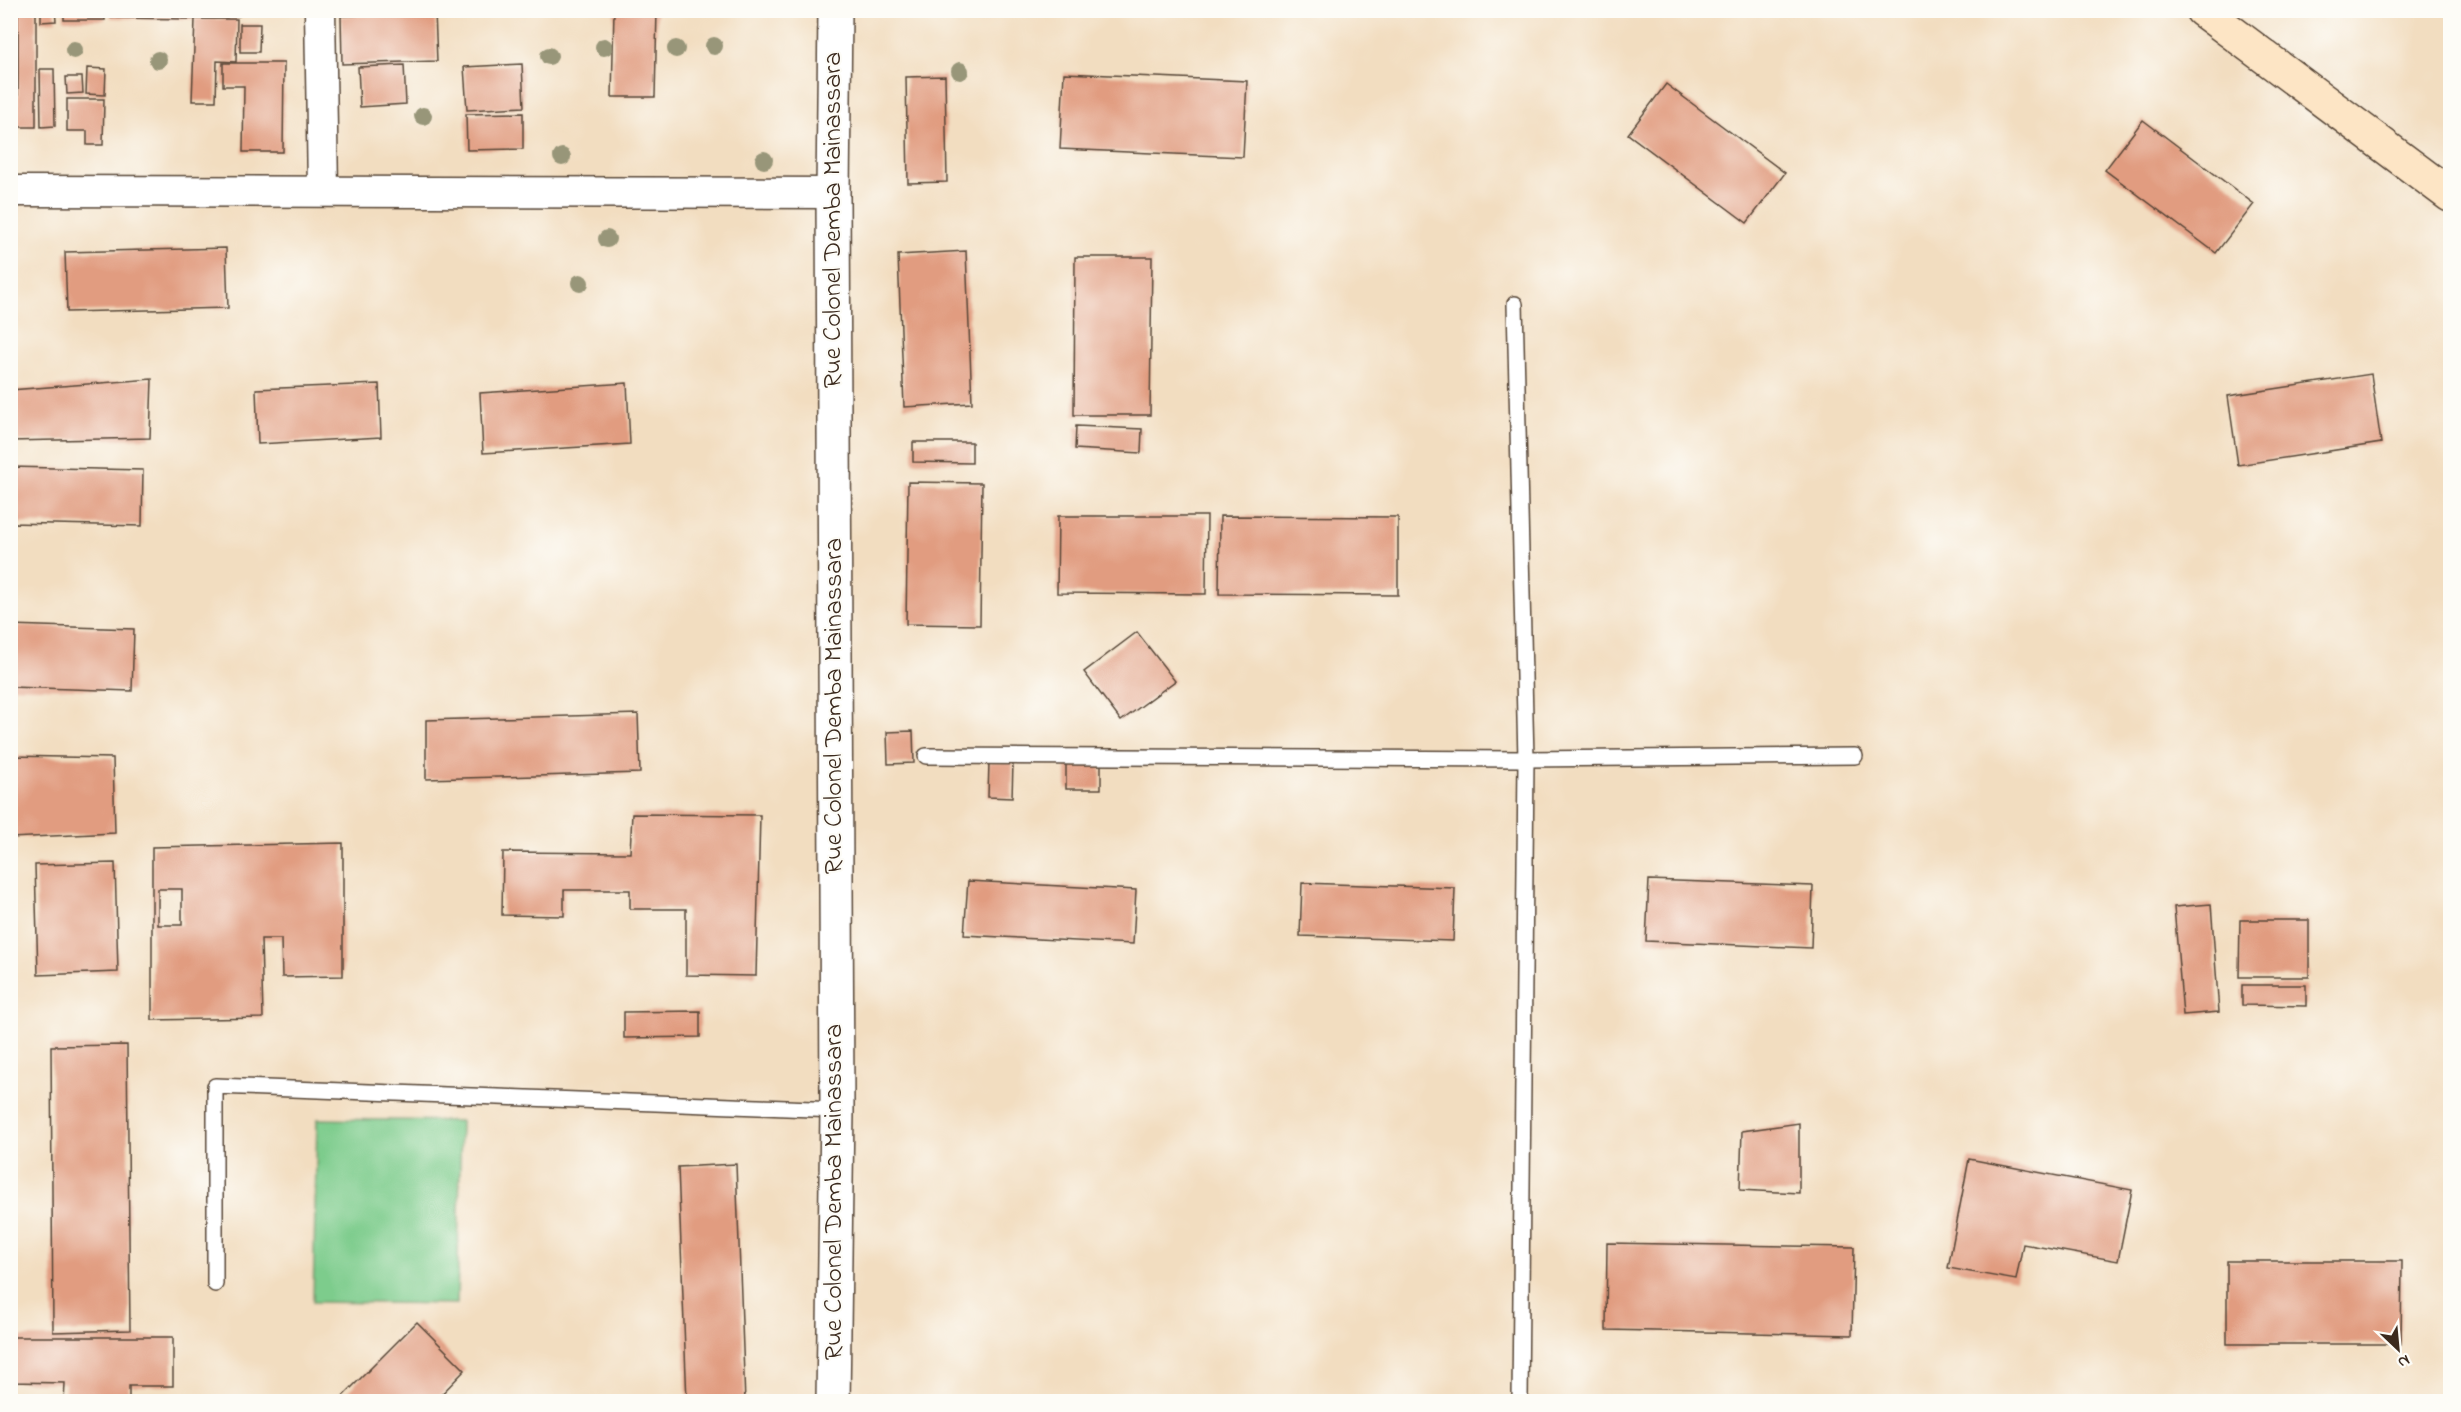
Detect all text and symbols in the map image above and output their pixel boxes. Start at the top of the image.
street label: Rue Colonel Demba Mainassara [815,52,853,388]
street label: Rue Colonel Demba Mainassara [816,538,854,874]
street label: Rue Colonel Demba Mainassara [816,1024,854,1360]
north arrow [2368,1319,2428,1379]
text: N [2393,1348,2414,1374]

